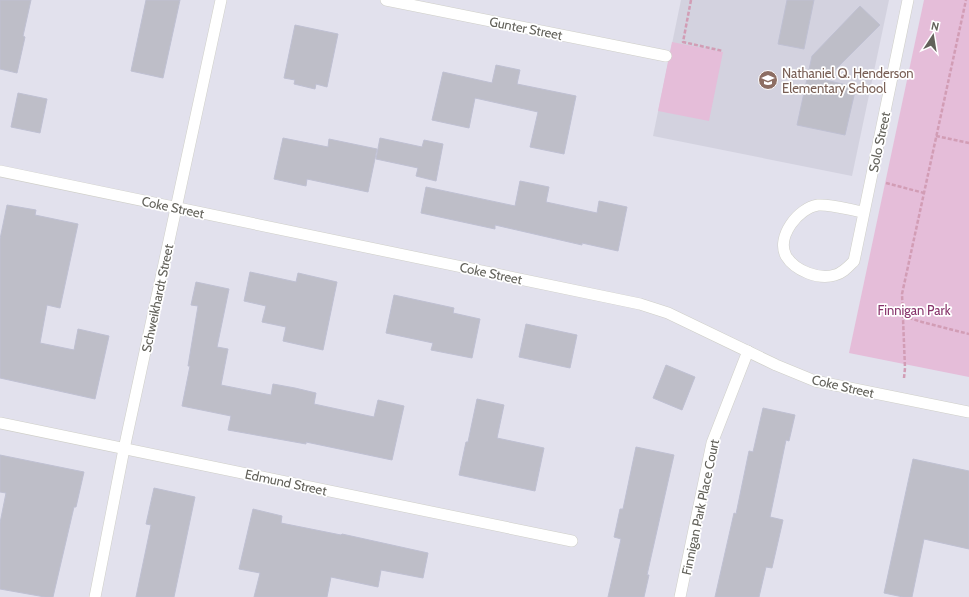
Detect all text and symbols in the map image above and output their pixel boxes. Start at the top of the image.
street label: Gunter Street [488,13,564,43]
north arrow [913,16,953,56]
text: N [930,19,940,34]
place label: Nathaniel Q. Henderson Elementary School [782,65,914,96]
school or university icon: Nathaniel Q. Henderson Elementary School [757,69,779,91]
street label: Solo Street [865,110,893,174]
street label: Coke Street [140,193,206,222]
street label: Schweikhardt Street [138,242,176,354]
street label: Coke Street [458,259,524,288]
park label: Finnigan Park [877,302,951,318]
street label: Coke Street [810,371,876,401]
street label: Finnigan Park Place Court [678,437,722,576]
street label: Edmund Street [244,466,329,499]

